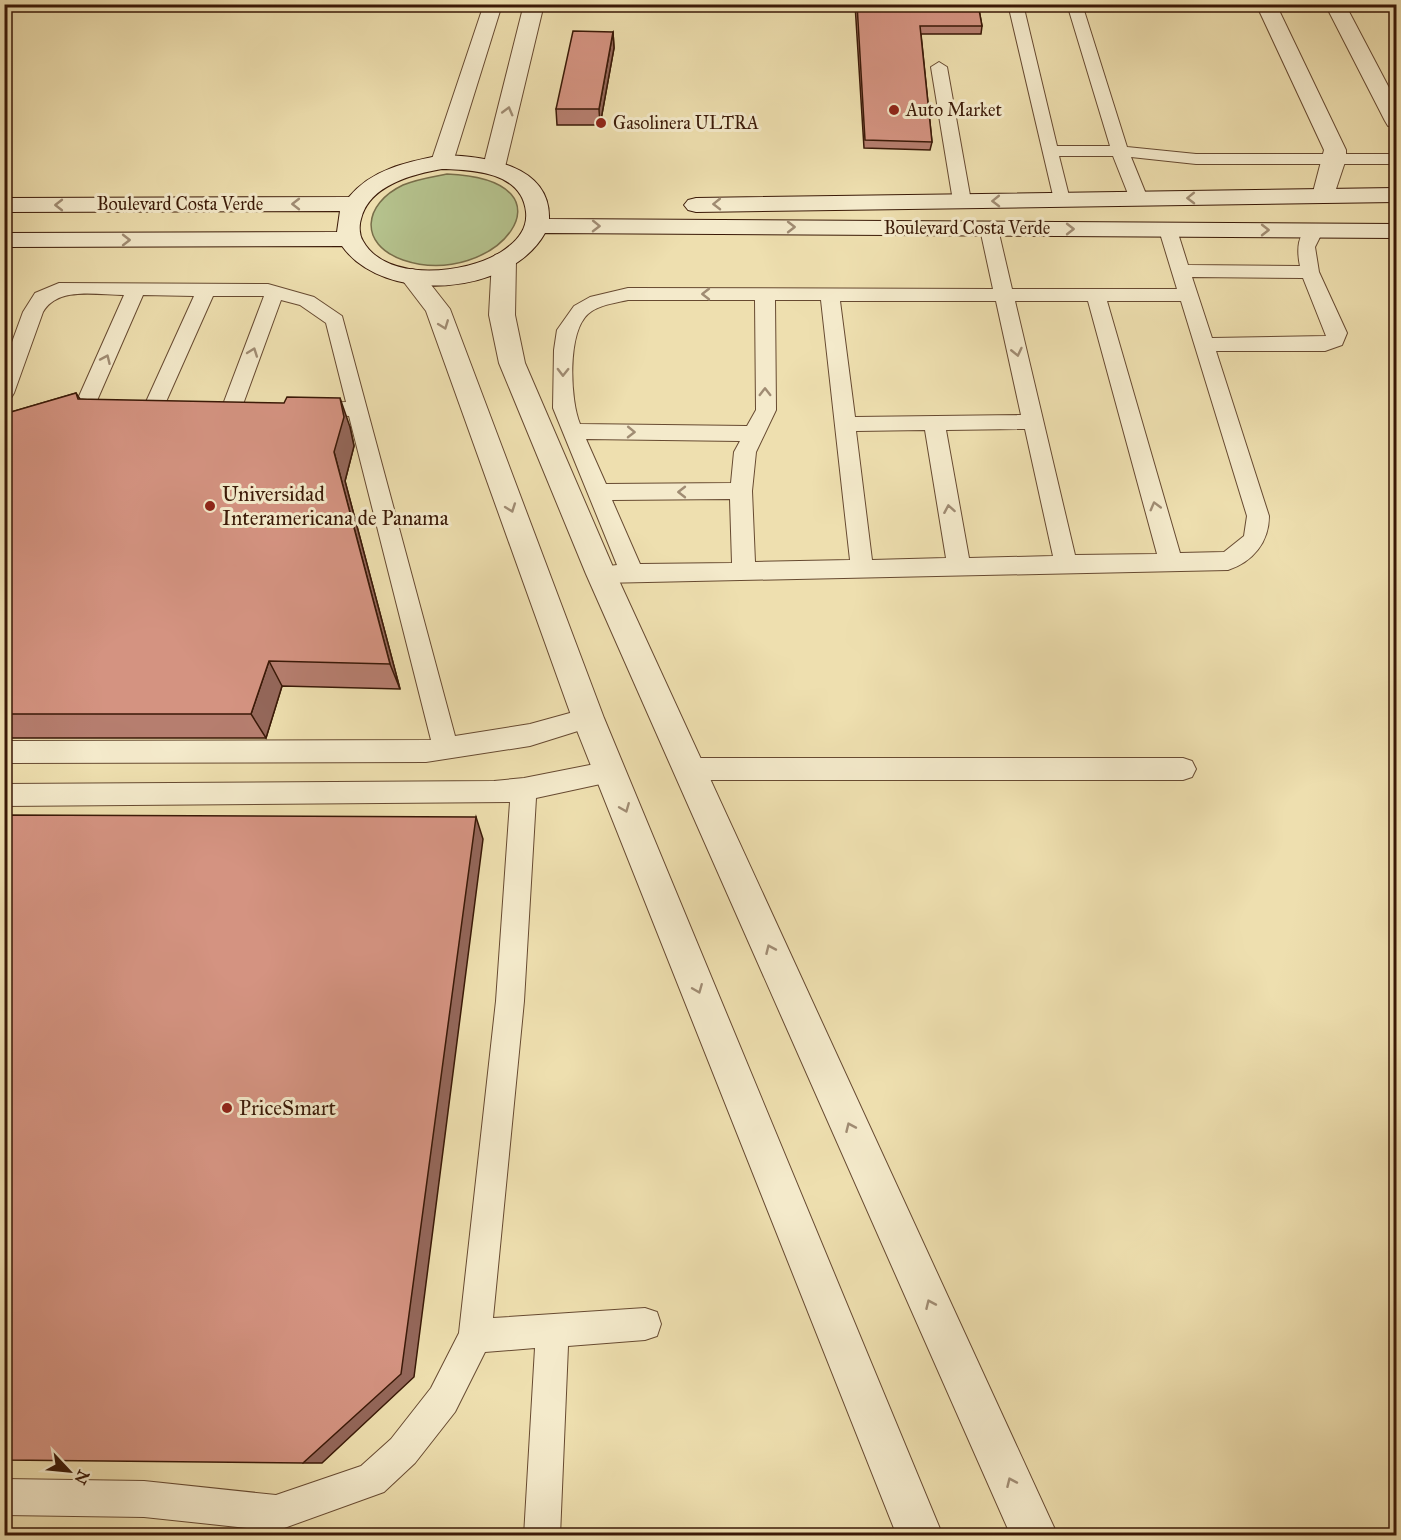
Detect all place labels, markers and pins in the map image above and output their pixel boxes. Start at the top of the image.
place label: Auto Market [905,99,1002,121]
marker: Auto Market [887,103,901,117]
place label: Gasolinera ULTRA [613,112,759,134]
marker: Gasolinera ULTRA [594,116,608,130]
place label: Universidad Interamericana de Panama [222,481,449,531]
marker: Universidad Interamericana de Panama [203,499,217,513]
place label: PriceSmart [239,1095,337,1121]
marker: PriceSmart [220,1101,234,1115]

